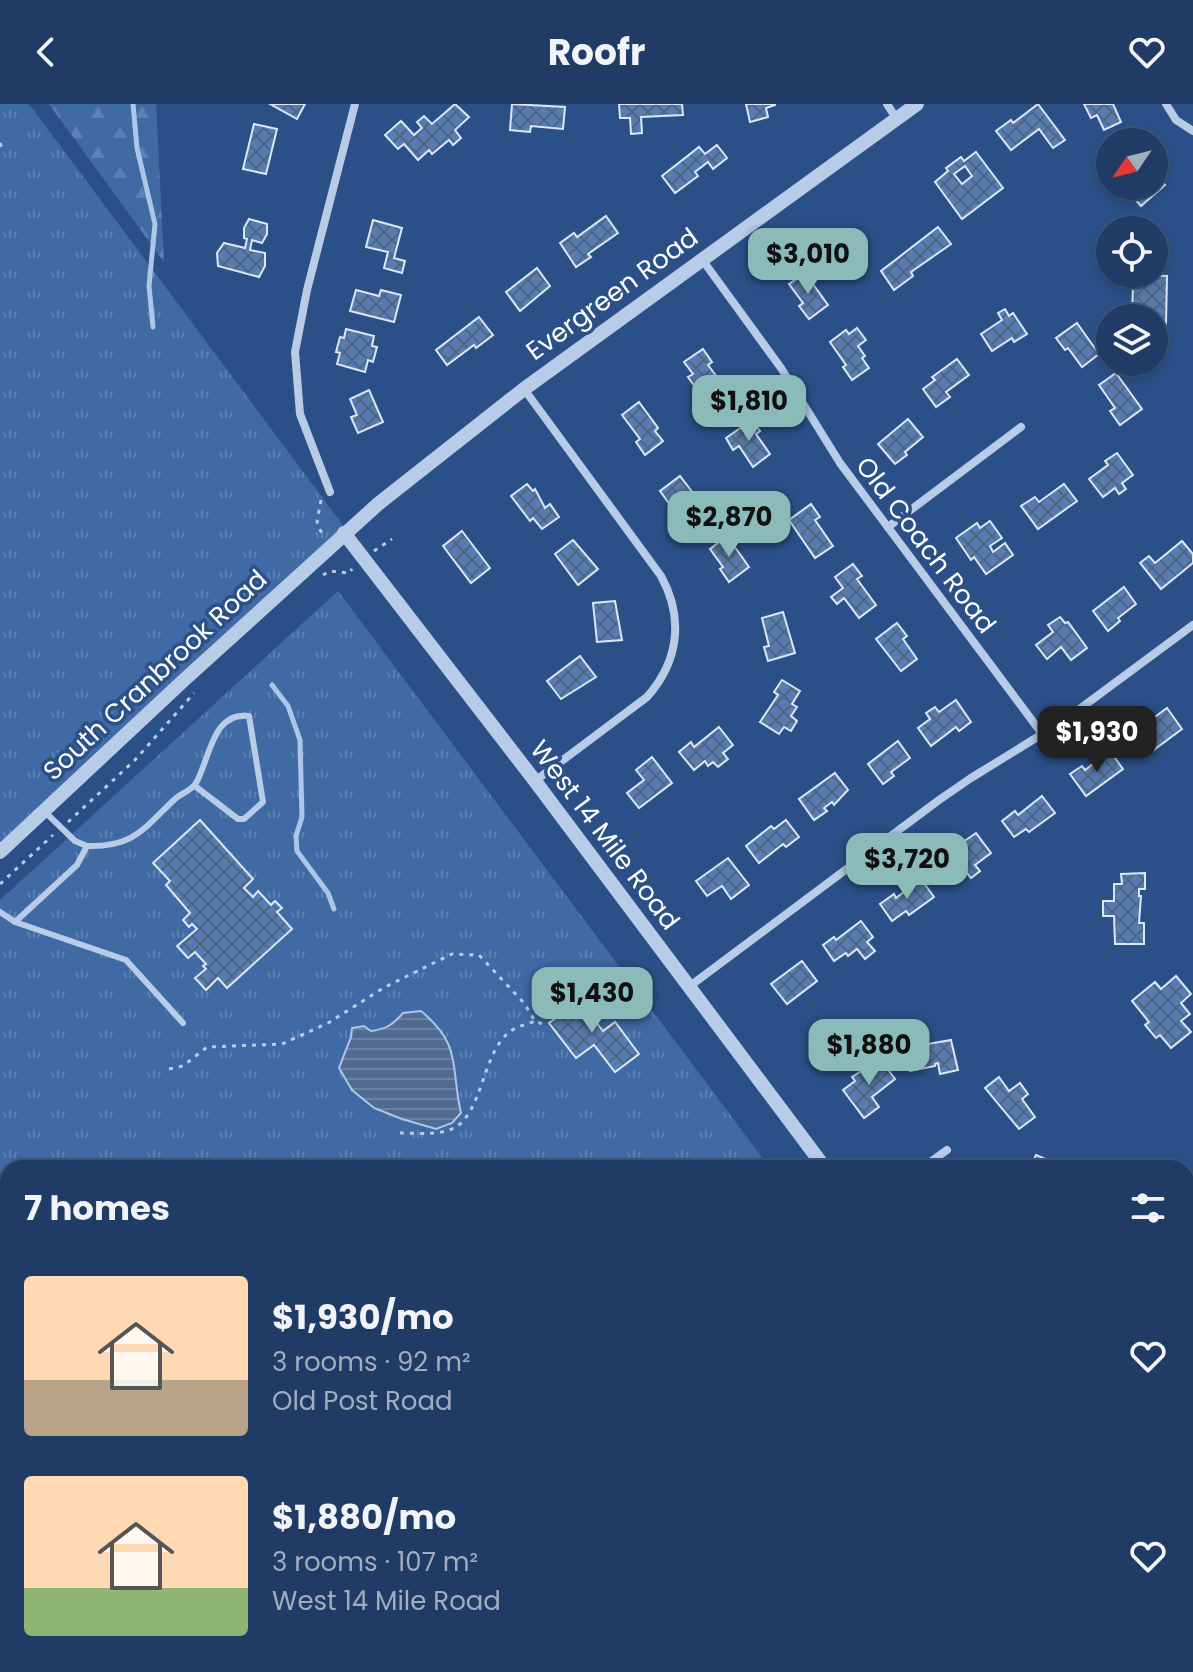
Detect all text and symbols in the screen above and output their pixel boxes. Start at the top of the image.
text: Roofr [548,27,645,78]
icon: back [24,30,68,74]
icon: heart [1125,30,1169,74]
north arrow [1096,128,1168,200]
map controls [1096,128,1168,376]
button: locate [1096,216,1168,288]
street label: Evergreen Road [519,219,705,369]
pin: $3,010 [743,228,873,296]
text: $3,010 [766,236,850,272]
button: layers [1096,304,1168,376]
pin: $1,810 [684,375,814,443]
text: $1,810 [710,383,788,419]
street label: Old Coach Road [848,449,1004,641]
pin: $2,870 [664,491,794,559]
text: $2,870 [685,499,773,535]
street label: South Cranbrook Road [35,562,275,788]
pin: $1,930 [1032,706,1162,774]
text: $1,930 [1055,714,1139,750]
street label: West 14 Mile Road [522,733,688,937]
pin: $3,720 [842,833,972,901]
text: $3,720 [864,841,950,877]
pin: $1,430 [527,967,657,1035]
text: $1,430 [550,975,634,1011]
pin: $1,880 [804,1019,934,1087]
text: $1,880 [827,1027,912,1063]
text: 7 homes [24,1184,170,1232]
icon: filters [1126,1186,1170,1230]
text: $1,930/mo [272,1293,454,1341]
icon: home [88,1308,184,1404]
icon: heart [1126,1334,1170,1378]
text: 3 rooms · 92 m² [272,1344,471,1380]
text: Old Post Road [272,1383,453,1419]
text: $1,880/mo [272,1493,456,1541]
icon: home [88,1508,184,1604]
icon: heart [1126,1534,1170,1578]
text: 3 rooms · 107 m² [272,1544,478,1580]
text: West 14 Mile Road [272,1583,501,1619]

